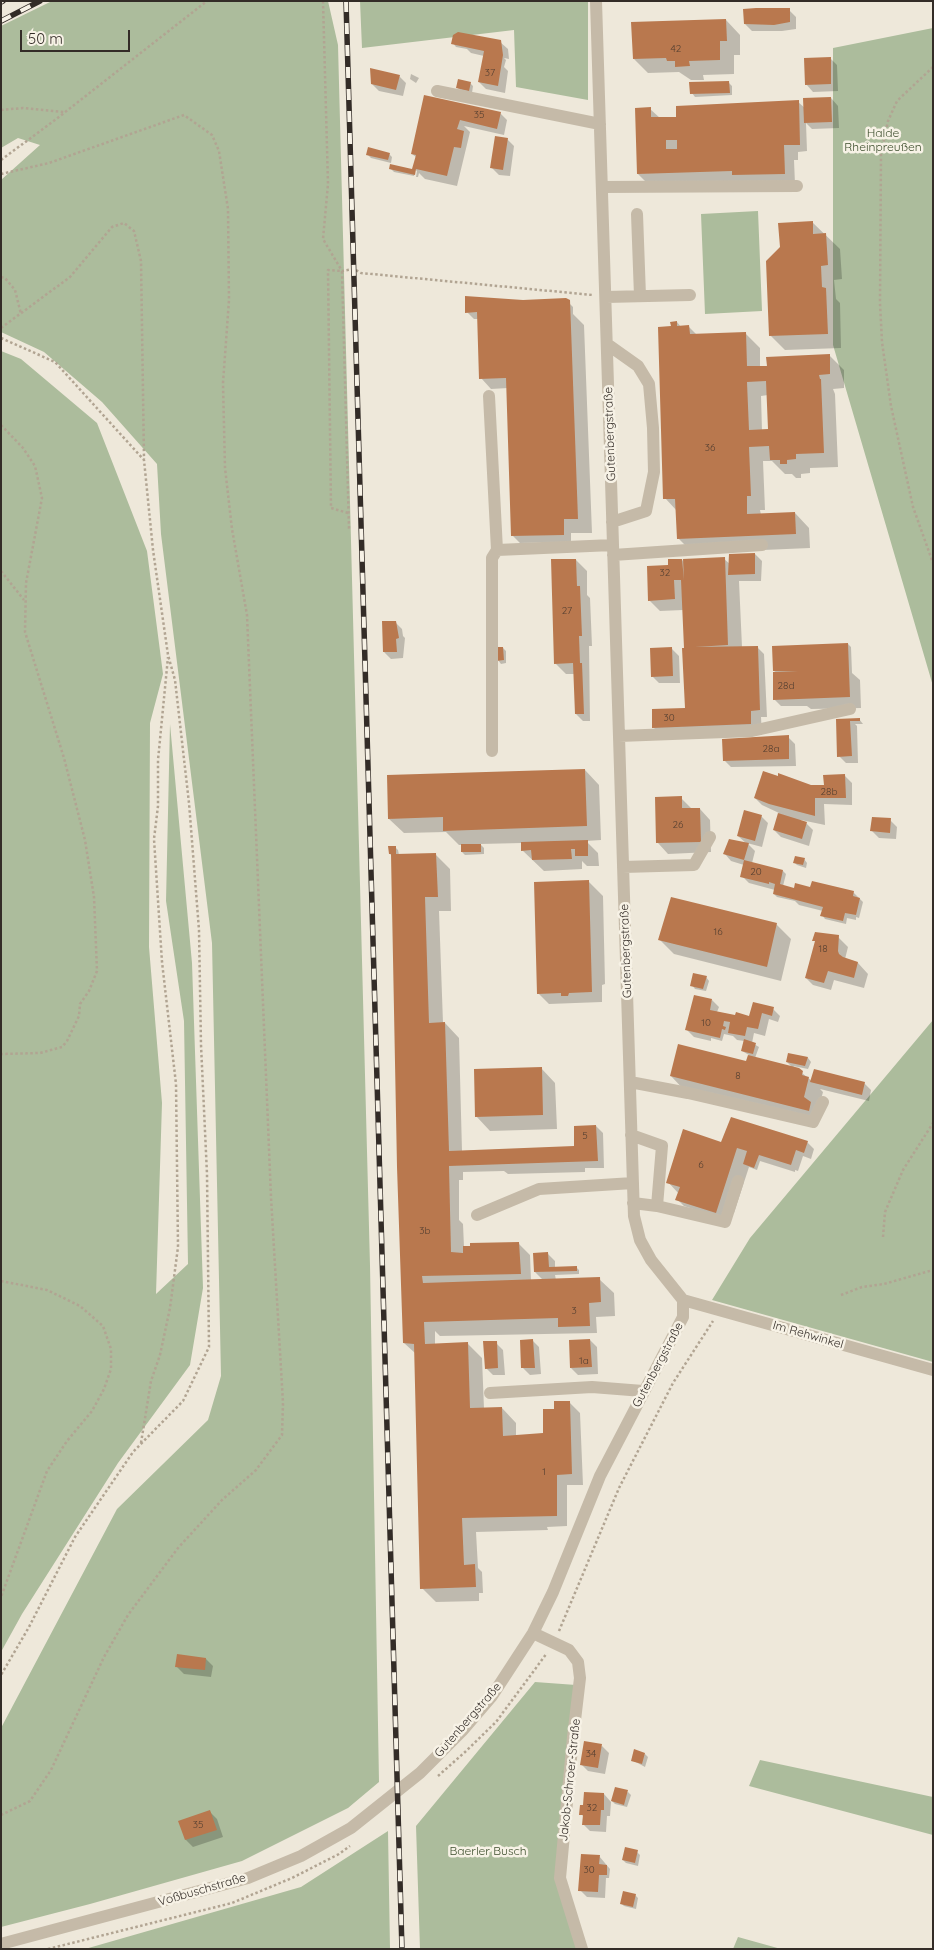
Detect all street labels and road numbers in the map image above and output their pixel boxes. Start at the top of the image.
street label: Gutenbergstraße [601,387,619,481]
street label: Gutenbergstraße [617,904,635,998]
street label: Im Rehwinkel [771,1318,845,1352]
street label: Gutenbergstraße [630,1320,686,1410]
street label: Gutenbergstraße [432,1680,504,1760]
street label: Jakob-Schroer-Straße [556,1718,584,1842]
street label: Voßbuschstraße [157,1871,247,1909]

